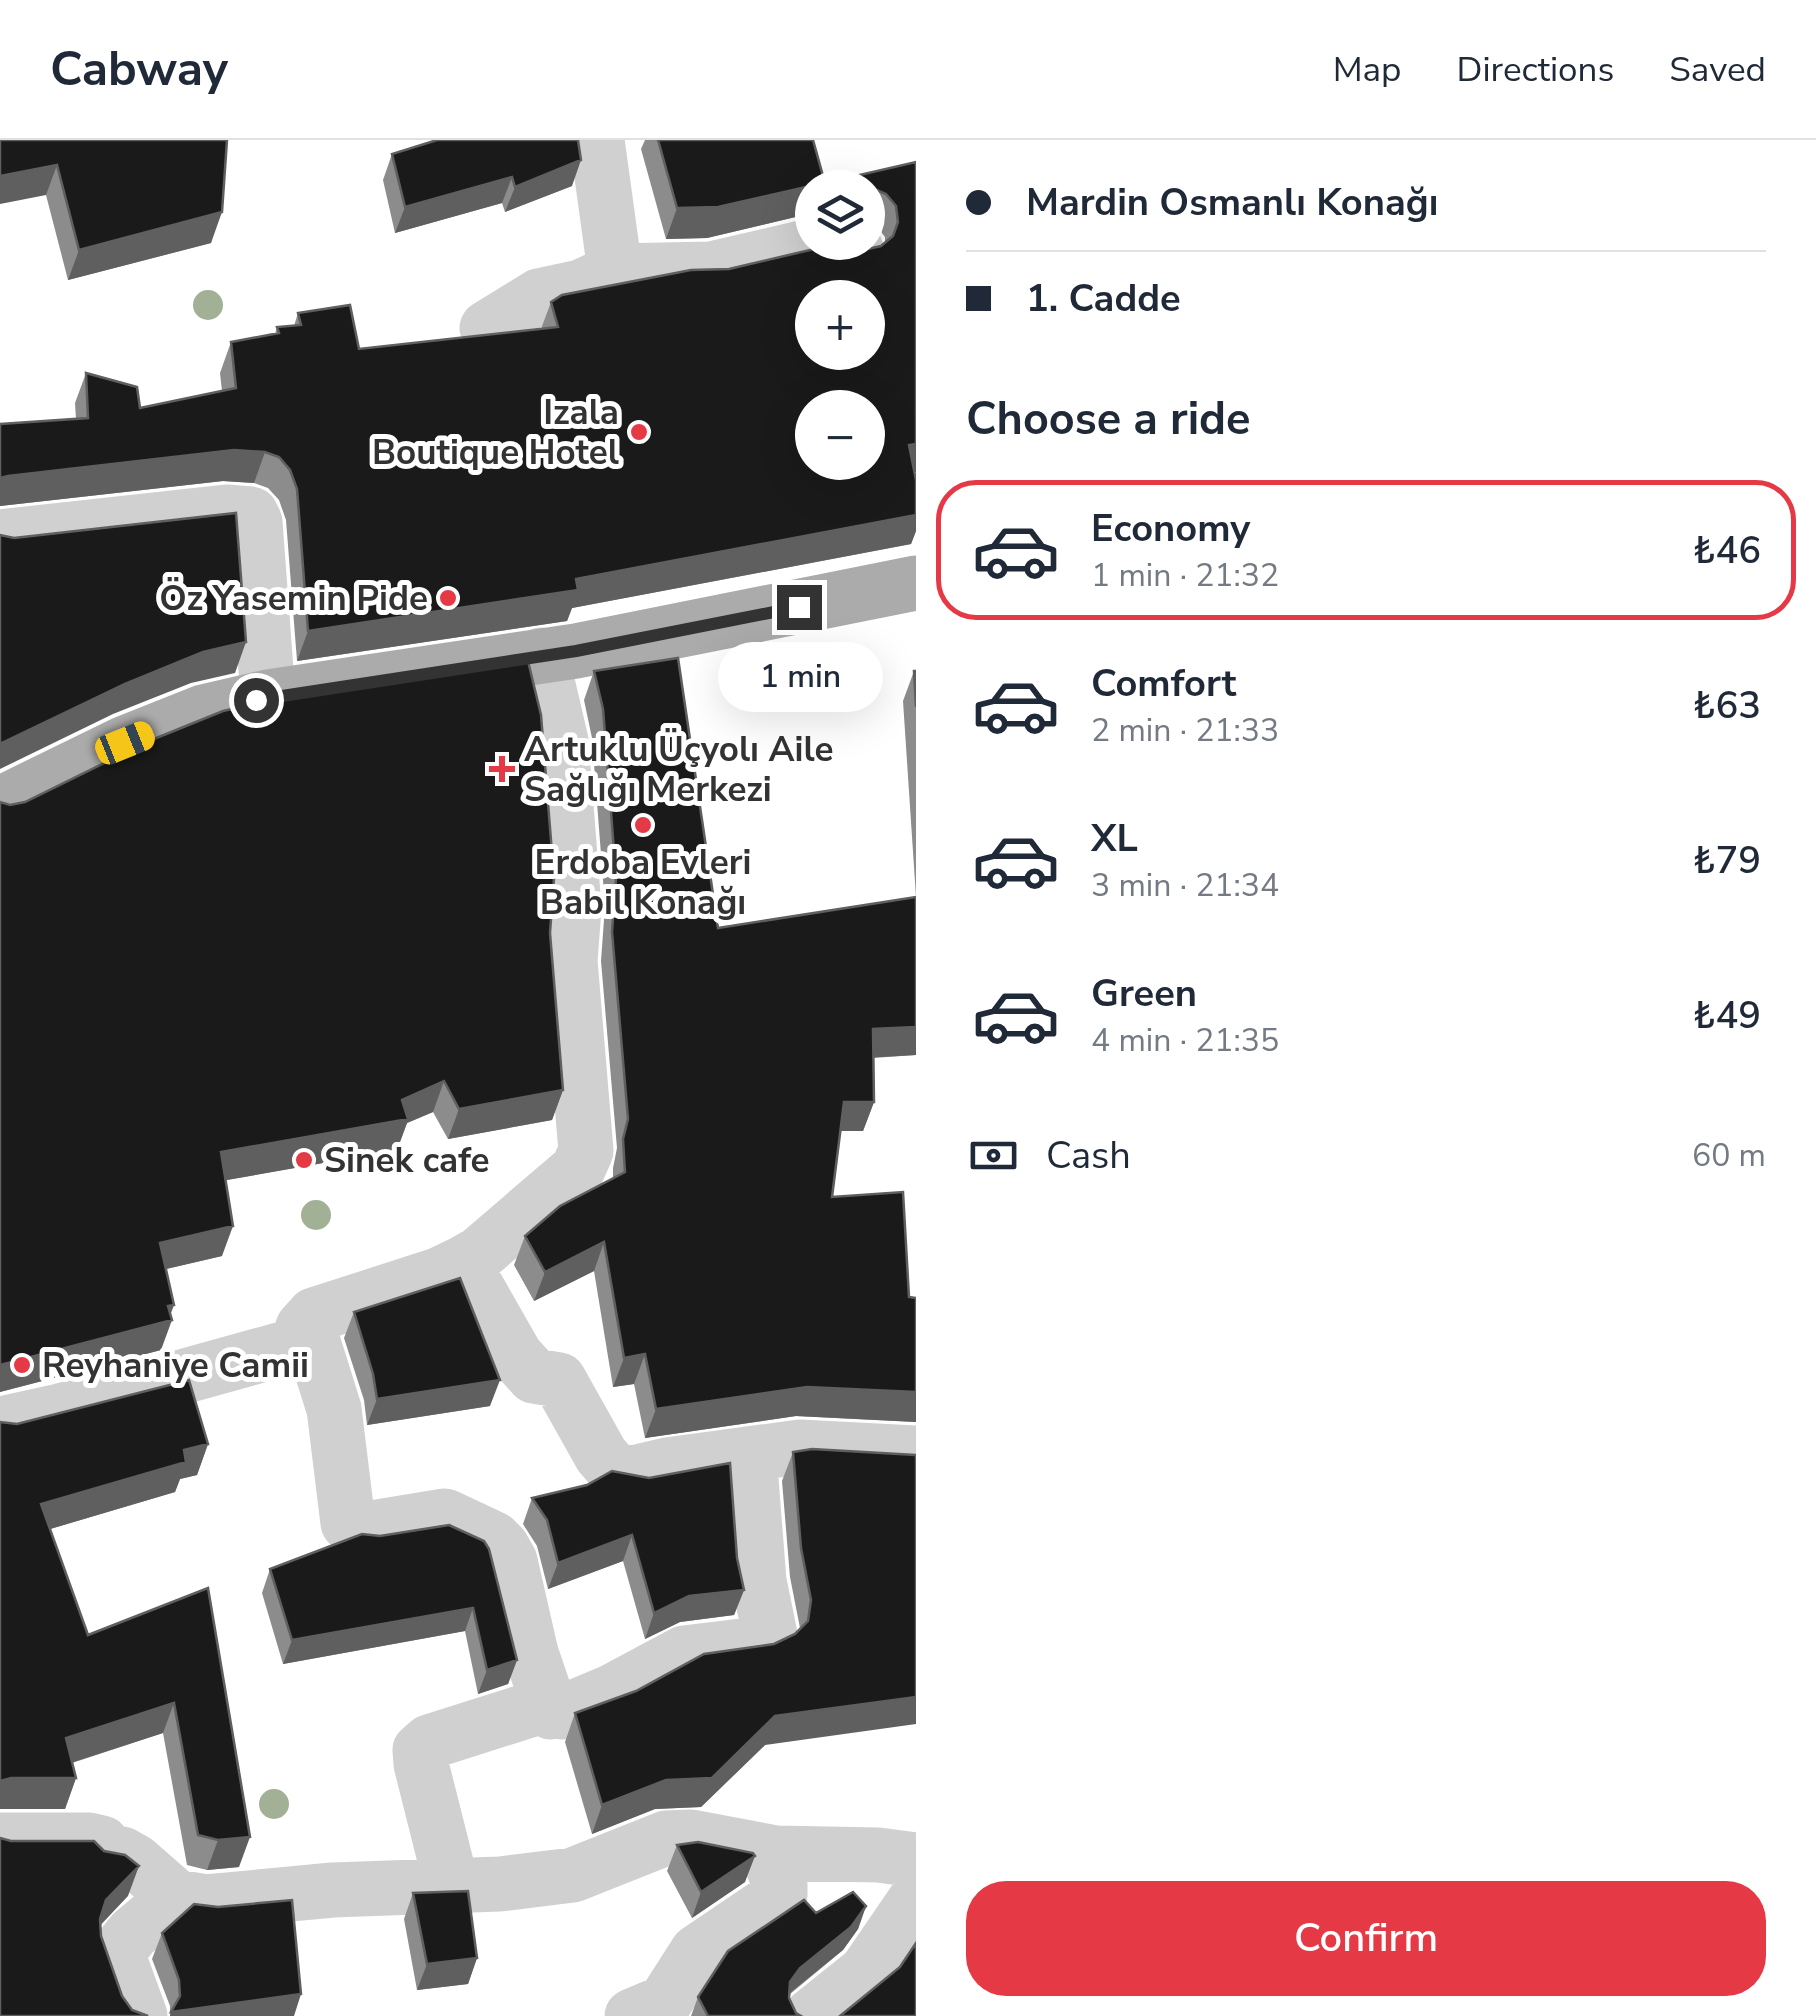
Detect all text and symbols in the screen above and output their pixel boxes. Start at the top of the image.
text: Cabway [50,36,228,102]
text: Map [1333,46,1402,93]
text: Directions [1457,46,1614,93]
text: Saved [1669,46,1766,93]
map controls [795,170,885,480]
button: layers [795,170,885,260]
text: Mardin Osmanlı Konağı [1026,177,1438,228]
text: 1. Cadde [1026,273,1181,324]
button: + [795,280,885,370]
place label: Izala Boutique Hotel [372,389,619,476]
text: Choose a ride [966,389,1251,450]
button: − [795,390,885,480]
marker: Izala Boutique Hotel [628,421,650,443]
text: Economy [1091,503,1250,554]
icon: car [971,505,1061,595]
text: ₺46 [1693,525,1761,576]
text: 1 min · 21:32 [1091,554,1279,597]
place label: Öz Yasemin Pide [159,575,428,622]
route end [777,585,822,630]
marker: Öz Yasemin Pide [437,587,459,609]
callout: 1 min [716,642,882,712]
text: 1 min [760,655,841,698]
text: Comfort [1091,658,1236,709]
icon: car [971,660,1061,750]
route start [234,678,279,723]
text: ₺63 [1693,680,1761,731]
text: 2 min · 21:33 [1091,709,1279,752]
car [92,718,158,768]
place label: Artuklu Üçyolı Aile Sağlığı Merkezi [524,726,833,813]
marker: Artuklu Üçyolı Aile Sağlığı Merkezi [489,756,515,782]
text: XL [1091,813,1138,864]
marker: Erdoba Evleri Babil Konağı [632,814,654,836]
icon: car [971,815,1061,905]
text: ₺79 [1693,835,1761,886]
place label: Erdoba Evleri Babil Konağı [535,839,751,926]
text: 3 min · 21:34 [1091,864,1279,907]
text: Green [1091,968,1197,1019]
icon: car [971,970,1061,1060]
text: ₺49 [1693,990,1761,1041]
text: 4 min · 21:35 [1091,1019,1279,1062]
icon: cash [966,1128,1021,1183]
text: Cash [1046,1130,1131,1181]
text: 60 m [1692,1134,1766,1177]
place label: Sinek cafe [324,1137,489,1184]
marker: Sinek cafe [293,1149,315,1171]
place label: Reyhaniye Camii [42,1342,309,1389]
marker: Reyhaniye Camii [11,1354,33,1376]
button: Confirm [966,1881,1766,1996]

